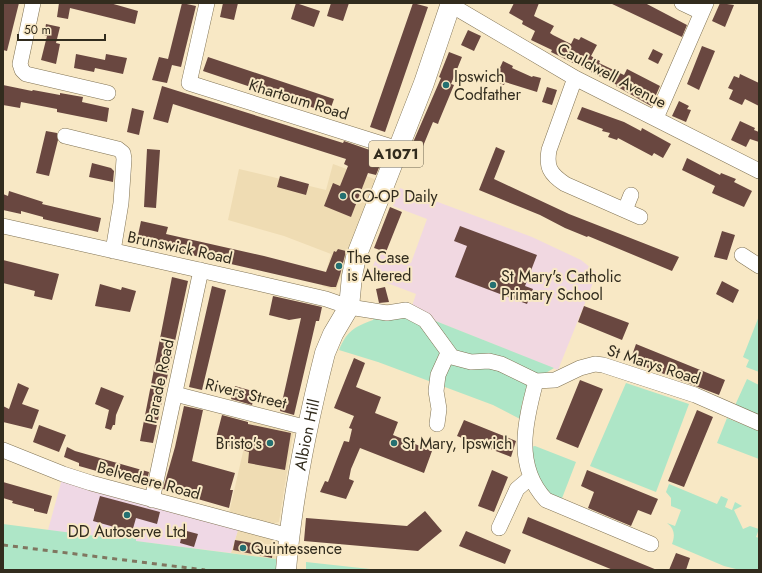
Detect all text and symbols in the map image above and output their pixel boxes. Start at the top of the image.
scale bar [18,16,105,42]
text: 50 m [24,21,51,39]
street label: Cauldwell Avenue [553,37,670,114]
place label: Ipswich Codfather [454,65,522,106]
street label: Khartoum Road [246,73,352,126]
marker: Ipswich Codfather [441,80,451,90]
road number: A1071 [369,141,423,167]
place label: CO-OP Daily [351,185,439,208]
marker: CO-OP Daily [338,191,348,201]
street label: Brunswick Road [125,225,234,270]
place label: The Case is Altered [347,246,411,287]
marker: The Case is Altered [334,261,344,271]
place label: St Mary's Catholic Primary School [501,265,621,306]
marker: St Mary's Catholic Primary School [488,280,498,290]
street label: Parade Road [139,337,180,425]
street label: St Marys Road [604,339,703,390]
street label: Rivers Street [203,372,289,415]
street label: Albion Hill [288,397,326,472]
place label: Bristo's [215,432,262,455]
place label: St Mary, Ipswich [402,432,512,455]
marker: Bristo's [265,438,275,448]
marker: St Mary, Ipswich [389,438,399,448]
street label: Belvedere Road [95,456,203,505]
marker: DD Autoserve Ltd [122,510,132,520]
place label: DD Autoserve Ltd [68,520,186,543]
place label: Quintessence [251,537,342,560]
marker: Quintessence [238,543,248,553]

